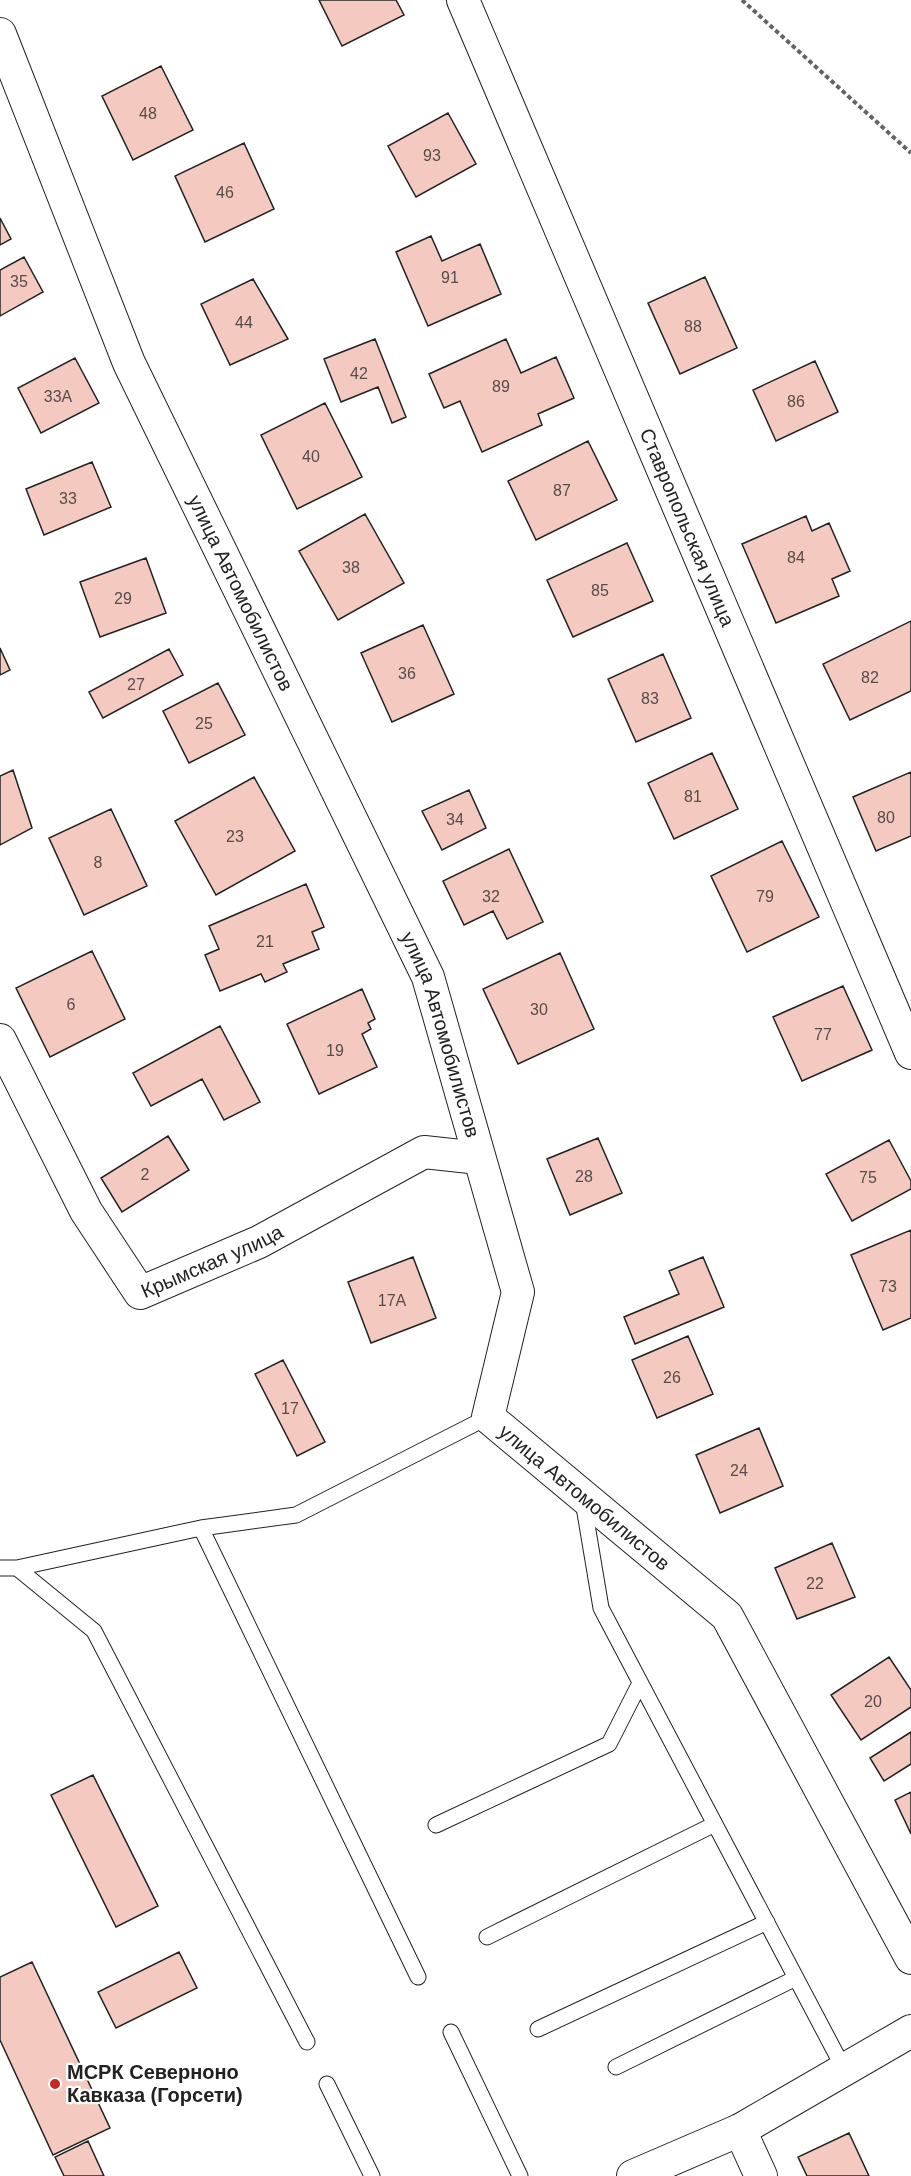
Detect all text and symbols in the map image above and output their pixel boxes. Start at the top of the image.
house number: 48 [139,105,157,122]
house number: 93 [423,147,441,164]
house number: 46 [216,184,234,201]
house number: 91 [441,269,459,286]
house number: 35 [10,273,28,290]
house number: 44 [235,314,253,331]
house number: 88 [684,318,702,335]
house number: 42 [350,365,368,382]
house number: 89 [492,378,510,395]
house number: 33А [44,388,73,405]
house number: 86 [787,393,805,410]
street label: Ставропольская улица [636,425,739,630]
house number: 40 [302,448,320,465]
house number: 87 [553,482,571,499]
house number: 33 [59,490,77,507]
street label: улица Автомобилистов [184,491,298,694]
house number: 84 [787,549,805,566]
house number: 38 [342,559,360,576]
house number: 85 [591,582,609,599]
house number: 29 [114,590,132,607]
house number: 36 [398,665,416,682]
house number: 82 [861,669,879,686]
house number: 27 [127,676,145,693]
house number: 83 [641,690,659,707]
house number: 25 [195,715,213,732]
house number: 81 [684,788,702,805]
house number: 80 [877,809,895,826]
house number: 34 [446,811,464,828]
house number: 23 [226,828,244,845]
house number: 8 [94,854,103,871]
house number: 32 [482,888,500,905]
house number: 79 [756,888,774,905]
street label: улица Автомобилистов [397,928,484,1140]
house number: 21 [256,933,274,950]
house number: 6 [67,996,76,1013]
house number: 30 [530,1001,548,1018]
house number: 77 [814,1026,832,1043]
house number: 19 [326,1042,344,1059]
house number: 2 [141,1166,150,1183]
house number: 28 [575,1168,593,1185]
house number: 75 [859,1169,877,1186]
street label: Крымская улица [138,1220,287,1302]
house number: 73 [879,1278,897,1295]
house number: 17А [378,1292,407,1309]
house number: 26 [663,1369,681,1386]
house number: 17 [281,1400,299,1417]
street label: улица Автомобилистов [495,1420,674,1575]
house number: 24 [730,1462,748,1479]
house number: 22 [806,1575,824,1592]
house number: 20 [864,1693,882,1710]
place label: МСРК Северноно Кавказа (Горсети) [67,2061,243,2106]
marker: МСРК Северноно Кавказа (Горсети) [48,2077,62,2091]

